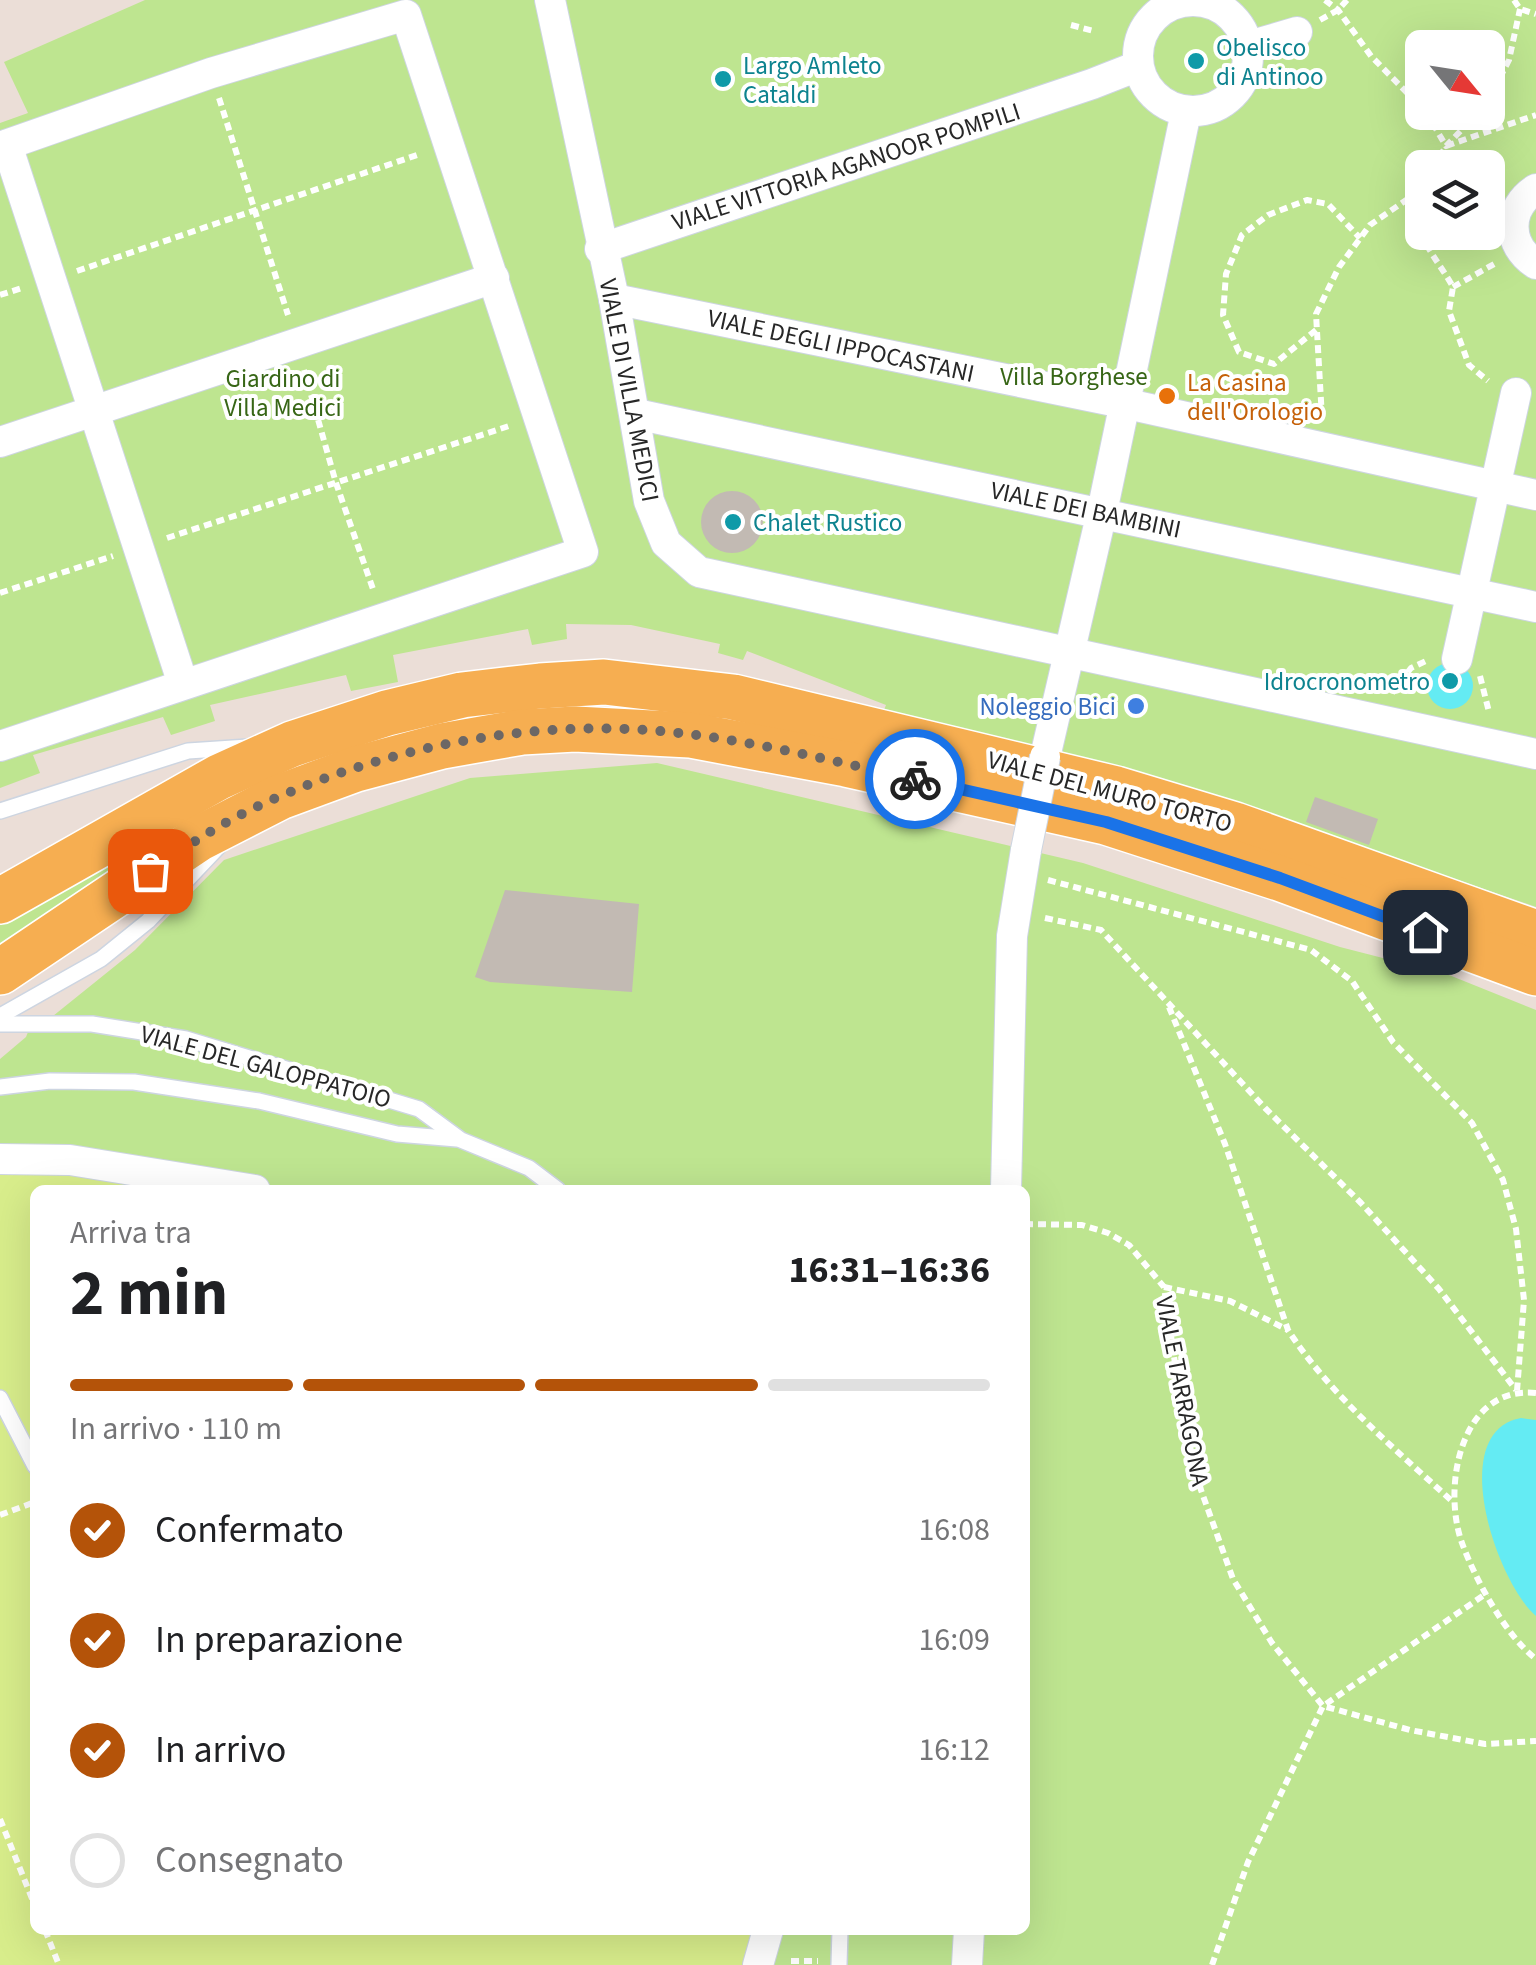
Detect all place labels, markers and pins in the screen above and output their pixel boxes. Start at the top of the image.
place label: Obelisco di Antinoo [1216,30,1324,95]
place label: Largo Amleto Cataldi [743,48,881,113]
marker: Obelisco di Antinoo [1185,50,1207,72]
marker: Largo Amleto Cataldi [712,68,734,90]
place label: La Casina dell'Orologio [1187,365,1323,430]
marker: La Casina dell'Orologio [1156,385,1178,407]
place label: Chalet Rustico [753,505,902,541]
marker: Chalet Rustico [722,511,744,533]
place label: Idrocronometro [1264,664,1430,700]
marker: Idrocronometro [1439,670,1461,692]
place label: Noleggio Bici [979,689,1116,725]
marker: Noleggio Bici [1125,695,1147,717]
pin [108,829,193,914]
pin [1383,890,1468,975]

